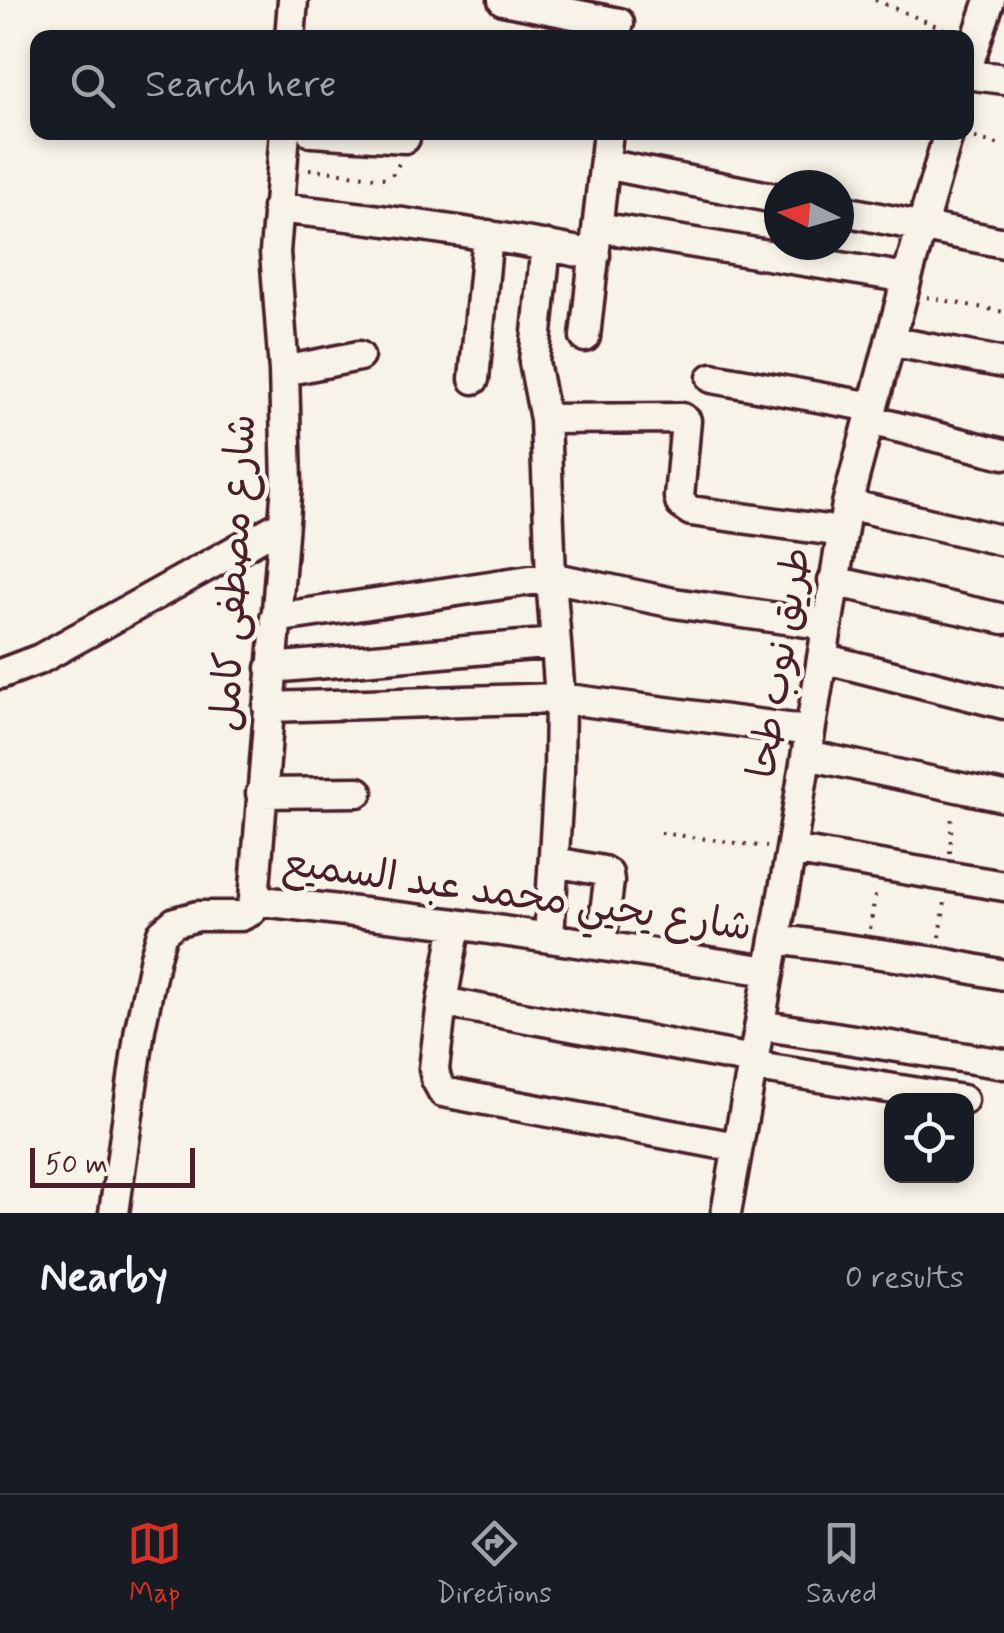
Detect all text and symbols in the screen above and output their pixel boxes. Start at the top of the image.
search box [30,30,974,140]
icon: search [65,58,120,113]
text: Search here [145,61,336,110]
north arrow [764,170,854,260]
street label: شارع مصطفى كامل [201,413,269,733]
street label: طريق نوب طحا [737,544,825,782]
street label: شارع يحيي محمد عبد السميع [278,837,755,961]
map controls [884,1093,974,1183]
button: locate [884,1093,974,1183]
scale bar [30,1143,195,1188]
text: 50 m [45,1147,108,1184]
text: Nearby [40,1251,168,1306]
text: 0 results [845,1257,964,1299]
tab: Map [127,1516,182,1613]
tab: Directions [437,1516,552,1613]
tab: Saved [806,1516,877,1613]

